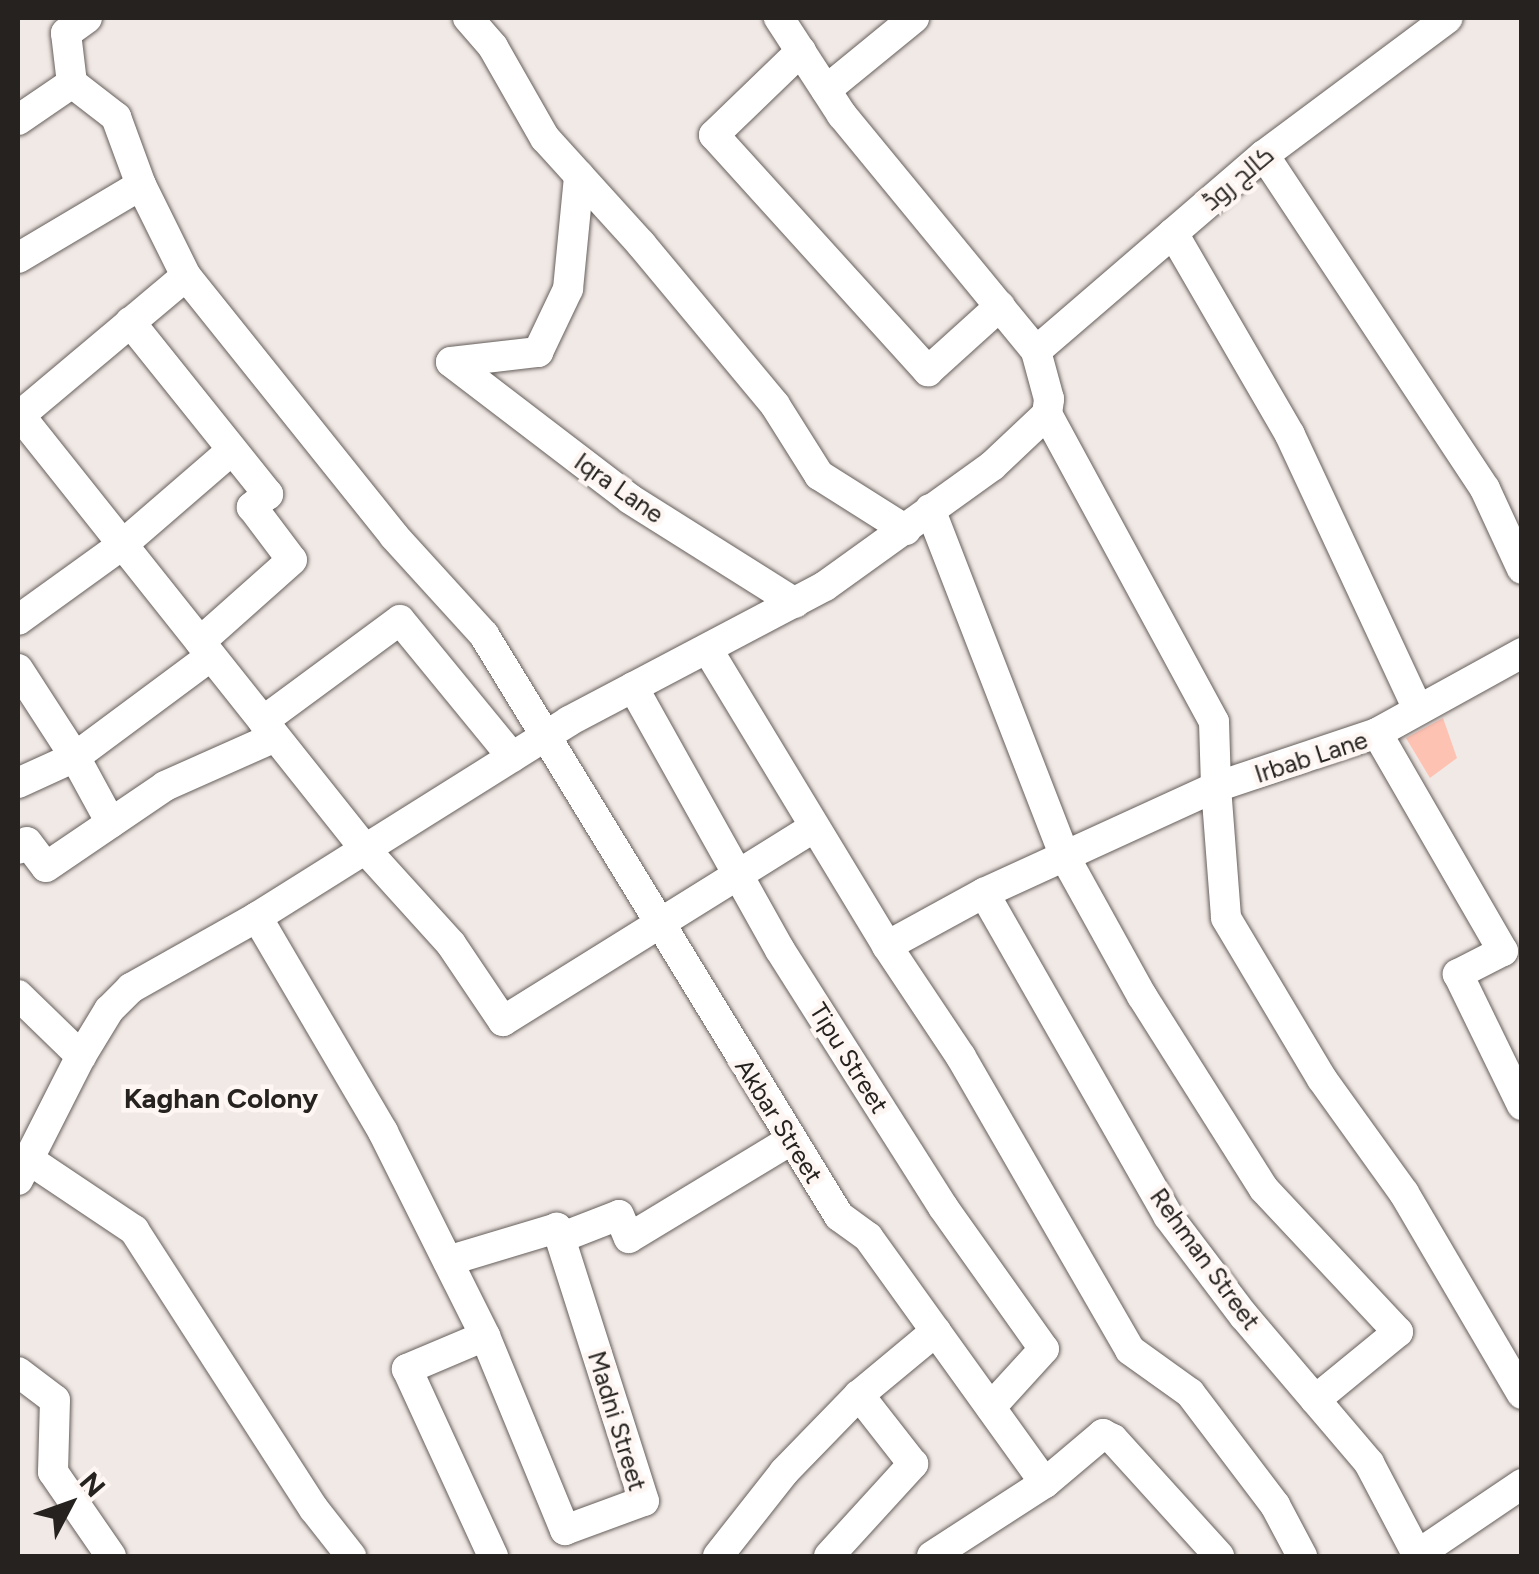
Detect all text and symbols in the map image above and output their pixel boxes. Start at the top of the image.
street label: کالج روڈ [1196,140,1280,216]
street label: Iqra Lane [569,446,669,530]
street label: Irbab Lane [1251,725,1371,789]
street label: Tipu Street [803,997,895,1119]
street label: Akbar Street [729,1053,829,1189]
district label: Kaghan Colony [124,1081,318,1115]
street label: Rehman Street [1144,1182,1266,1336]
street label: Madni Street [582,1348,652,1494]
north arrow [20,1454,120,1554]
text: N [73,1465,113,1504]

